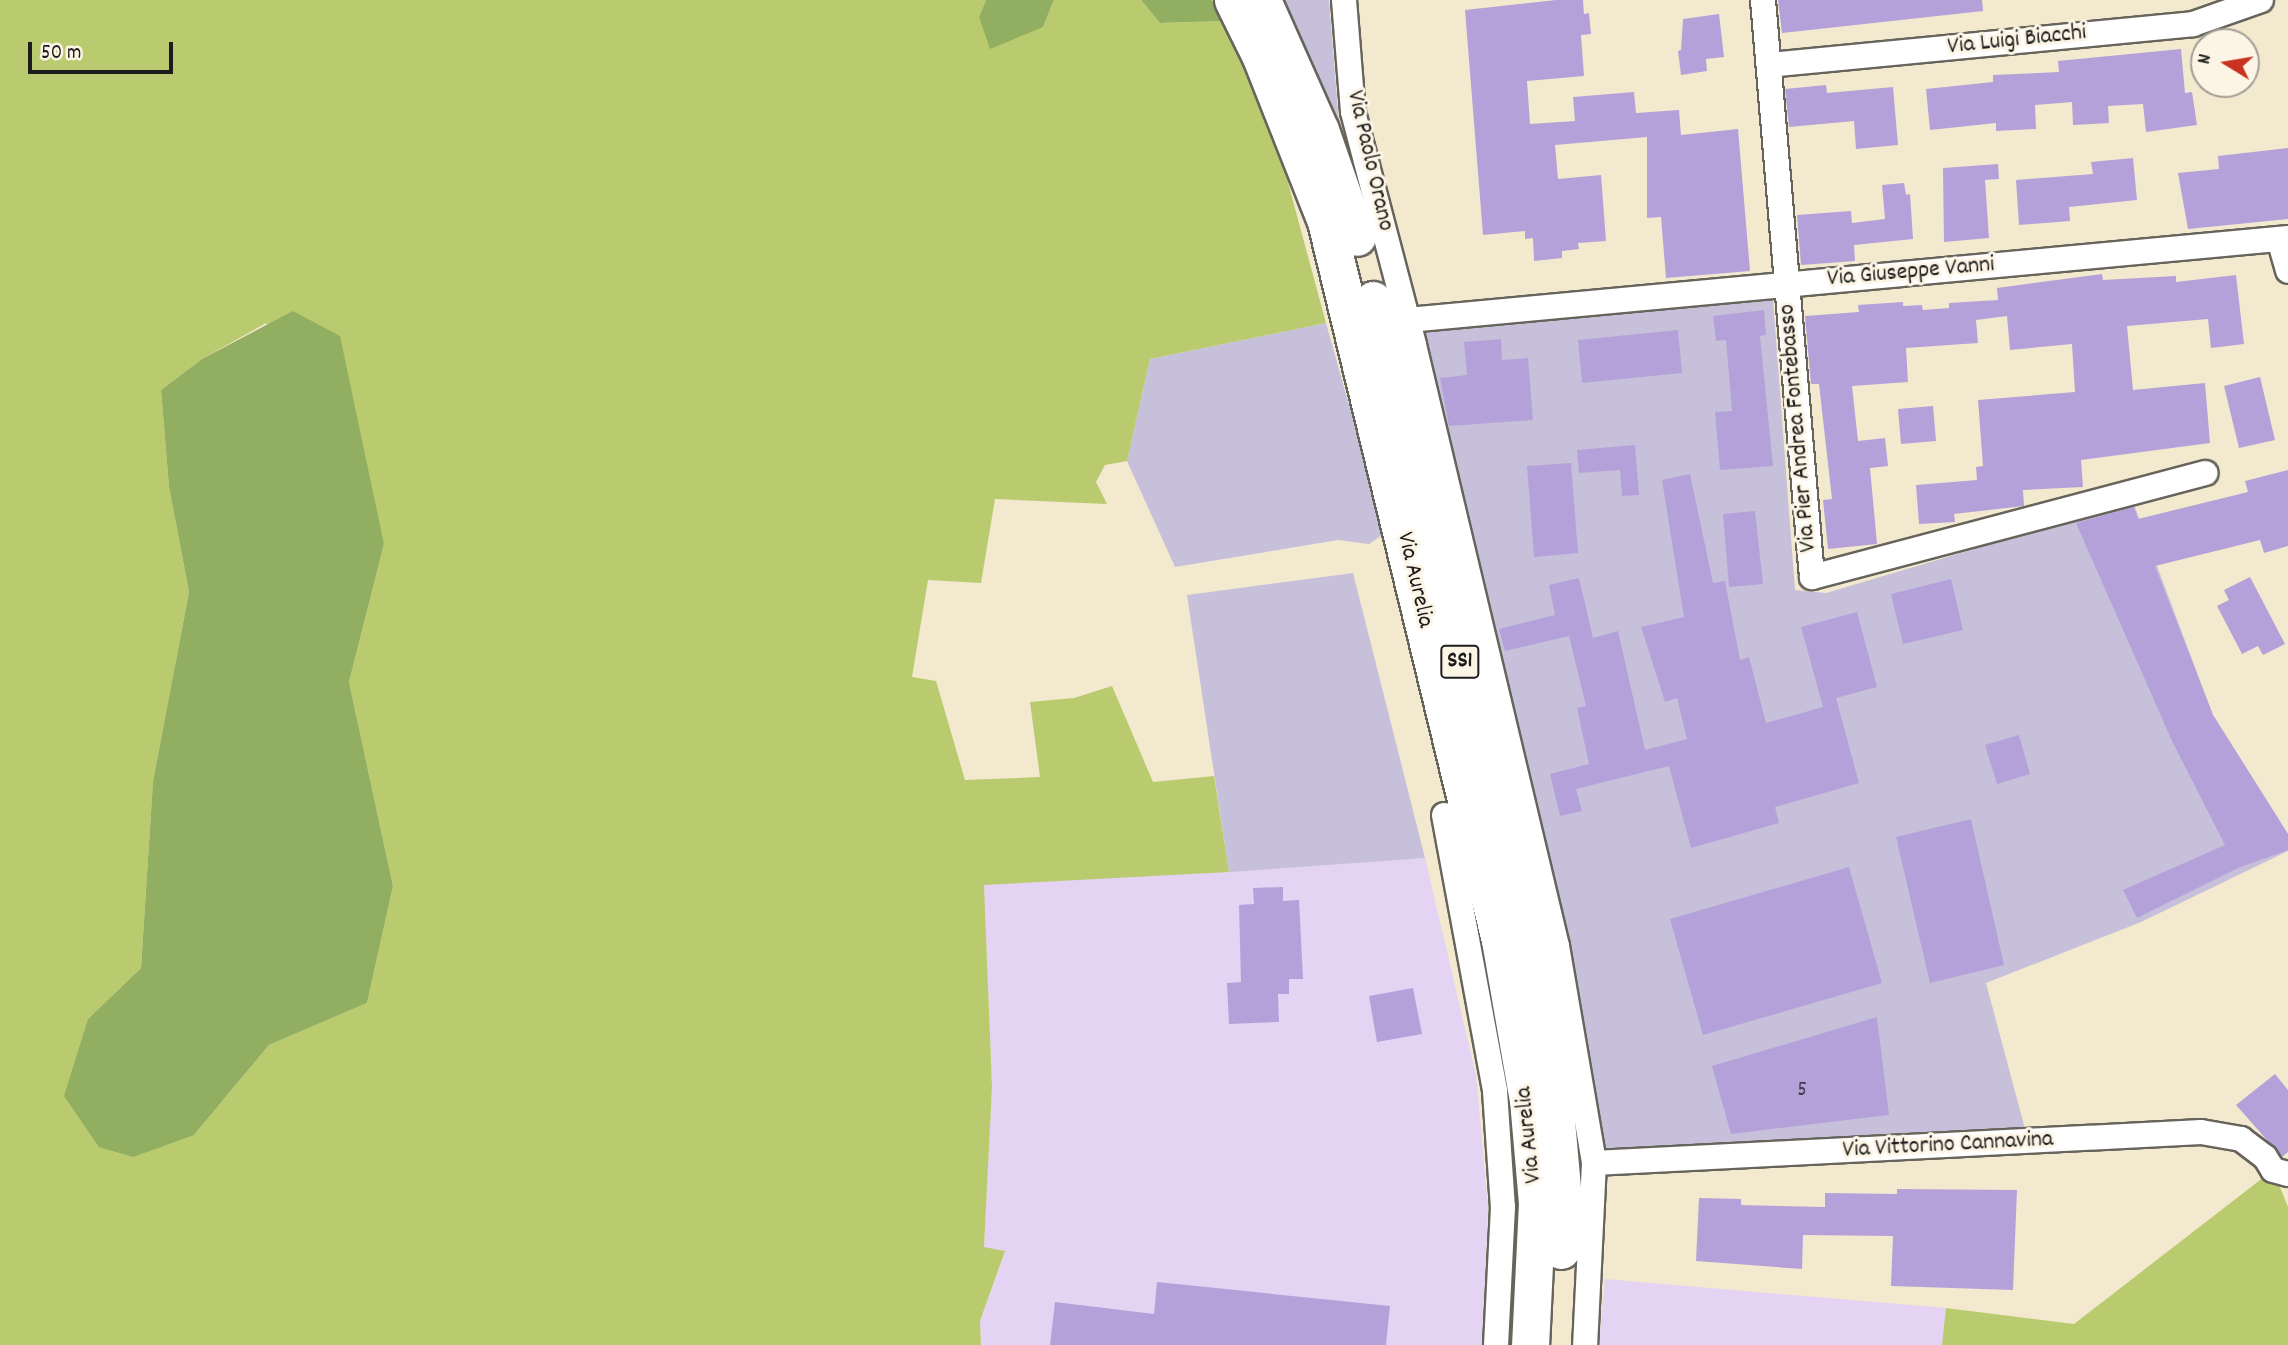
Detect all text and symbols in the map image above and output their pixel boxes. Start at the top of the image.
street label: Via Luigi Biacchi [1946,19,2088,63]
scale bar [32,28,177,72]
north arrow [2190,28,2260,98]
text: 50 m [41,39,81,69]
text: N [2192,52,2220,66]
street label: Via Paolo Orano [1339,88,1399,234]
street label: Via Giuseppe Vanni [1826,251,1996,295]
street label: Via Pier Andrea Fontebasso [1774,303,1824,553]
street label: Via Aurelia [1389,530,1439,630]
road number: SS1 [1439,642,1481,682]
house number: 5 [1797,1078,1807,1104]
street label: Via Aurelia [1511,1085,1549,1185]
street label: Via Vittorino Cannavina [1842,1126,2054,1166]

